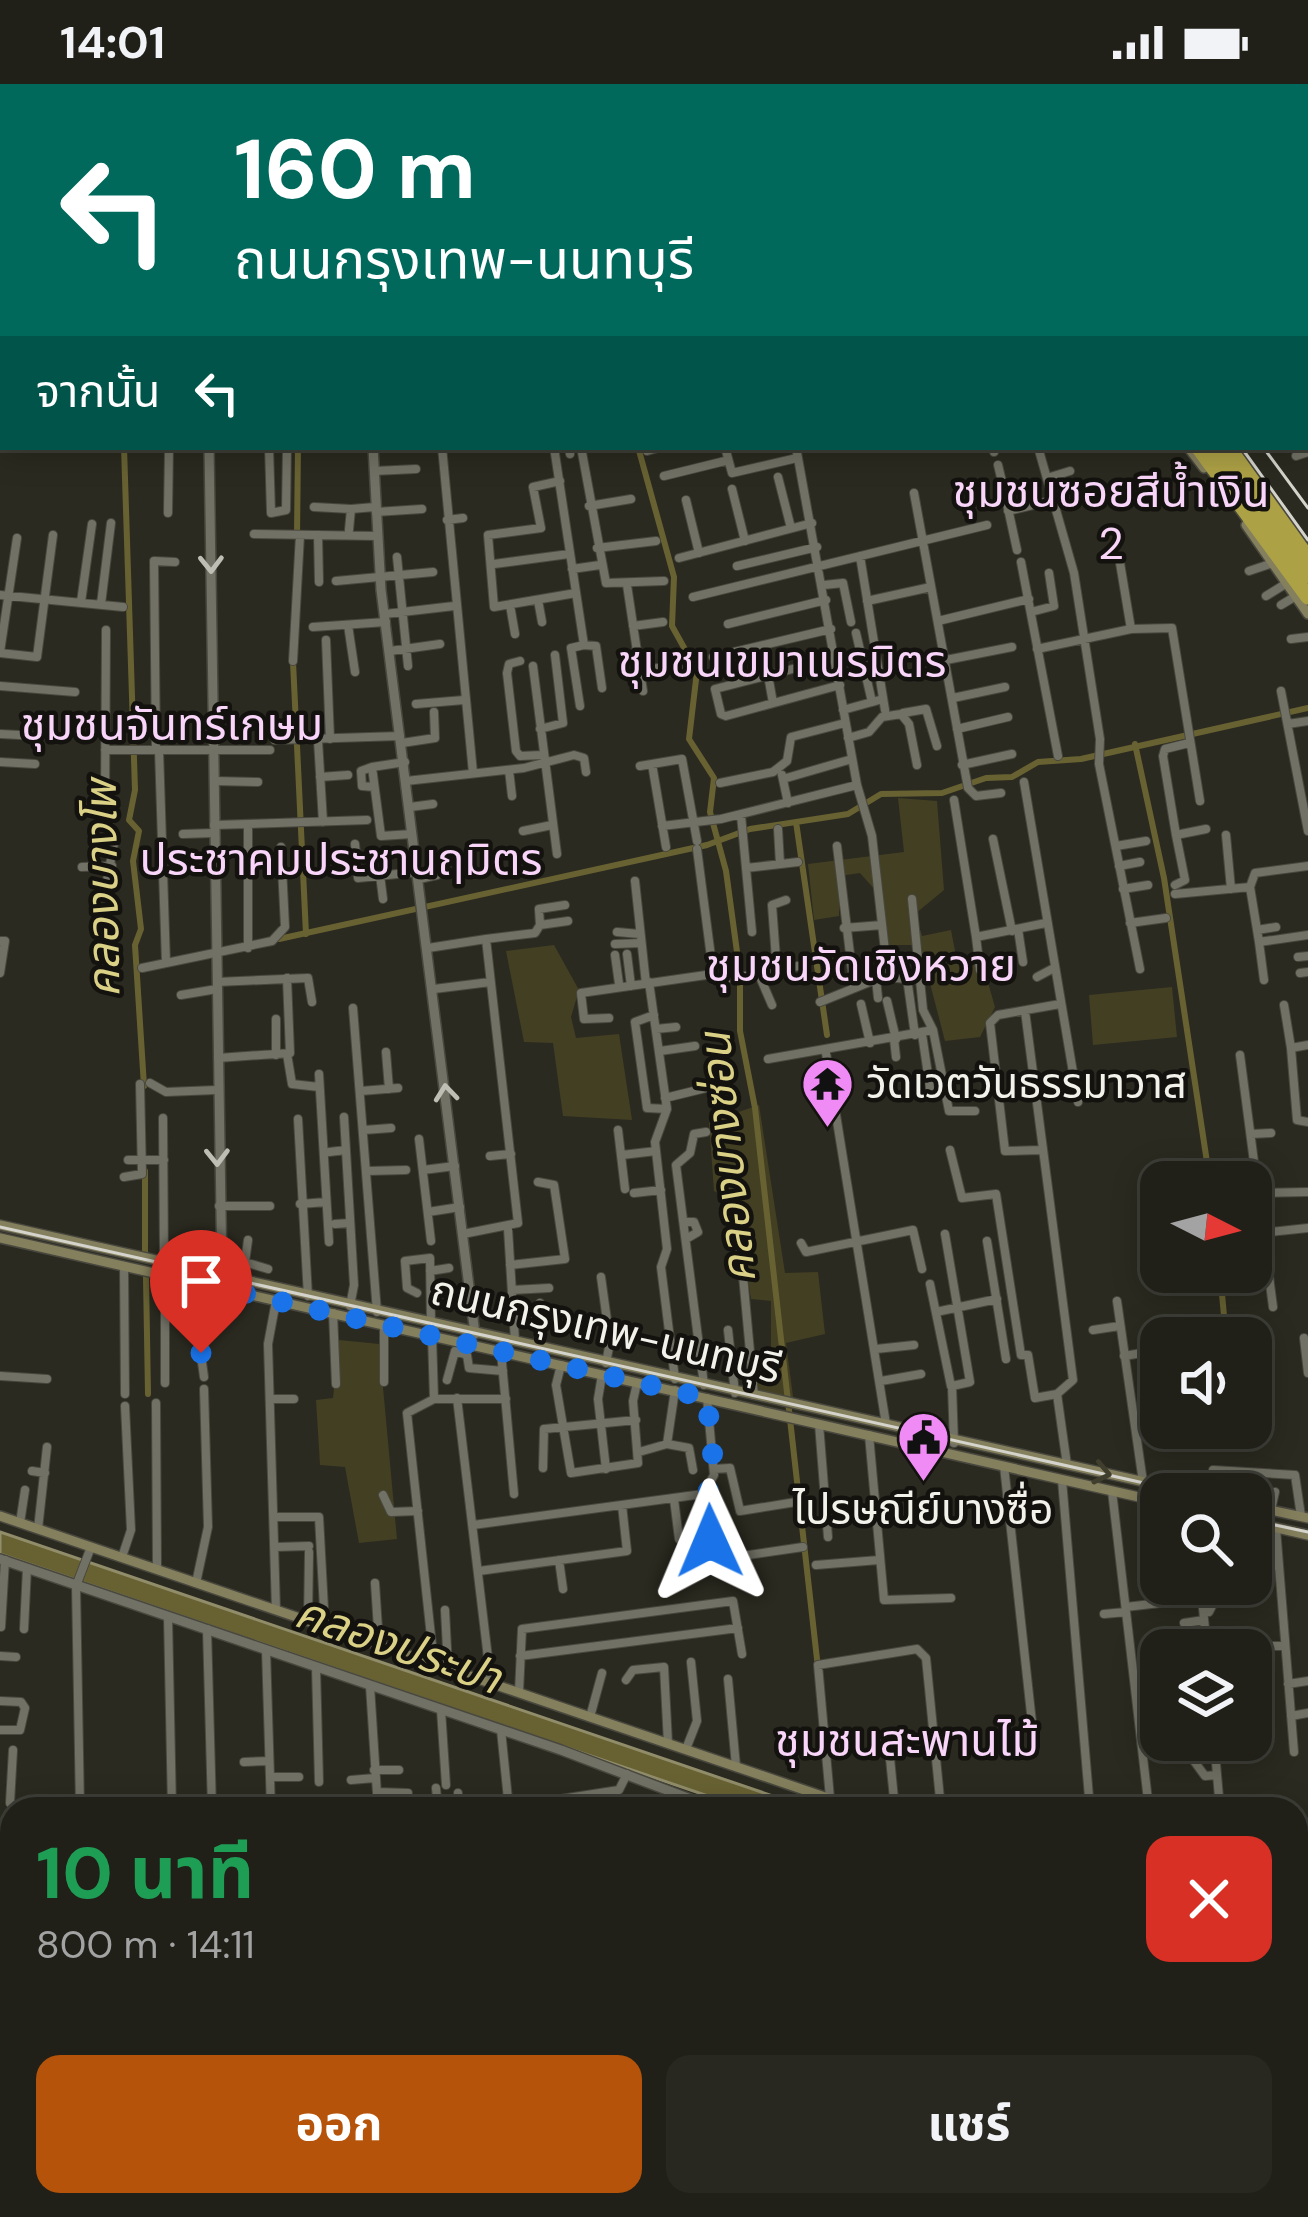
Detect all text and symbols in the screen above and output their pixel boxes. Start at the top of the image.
text: 14:01 [60,13,165,72]
text: 160 m [234,115,476,224]
icon: left [36,132,192,288]
text: ถนนกรุงเทพ-นนทบุรี [234,224,694,295]
icon: left [184,360,250,426]
text: จากนั้น [36,362,160,421]
district label: ชุมชนซอยสีน้ำเงิน 2 [952,461,1270,573]
one-way arrow [197,555,223,574]
district label: ชุมชนเขมาเนรมิตร [618,632,946,691]
district label: ชุมชนจันทร์เกษม [21,695,323,754]
water label: คลองบางโพ [71,775,133,998]
district label: ประชาคมประชานฤมิตร [140,830,542,889]
district label: ชุมชนวัดเชิงหวาย [706,936,1016,995]
water label: คลองบางซ่อน [684,1028,769,1286]
temple icon: วัดเวตวันธรรมาวาส [799,1055,855,1129]
place label: วัดเวตวันธรรมาวาส [866,1056,1187,1111]
one-way arrow [434,1083,459,1102]
one-way arrow [204,1149,230,1167]
north arrow [1140,1161,1272,1293]
map controls [1140,1161,1272,1761]
pin [150,1230,252,1353]
icon: arrive [168,1248,234,1314]
street label: ถนนกรุงเทพ-นนทบุรี [425,1262,787,1396]
button: sound [1140,1317,1272,1449]
public building icon: ไปรษณีย์บางซื่อ [895,1409,951,1483]
one-way arrow [1091,1459,1111,1485]
button: search [1140,1473,1272,1605]
position arrow [647,1478,773,1604]
place label: ไปรษณีย์บางซื่อ [792,1481,1053,1537]
water label: คลองประปา [288,1582,510,1708]
button: layers [1140,1629,1272,1761]
district label: ชุมชนสะพานไม้ [775,1711,1039,1770]
text: 10 นาที [36,1827,254,1920]
button: close [1146,1836,1272,1962]
text: 800 m · 14:11 [36,1919,255,1970]
button: ออก [36,2055,642,2193]
button: แชร์ [666,2055,1272,2193]

